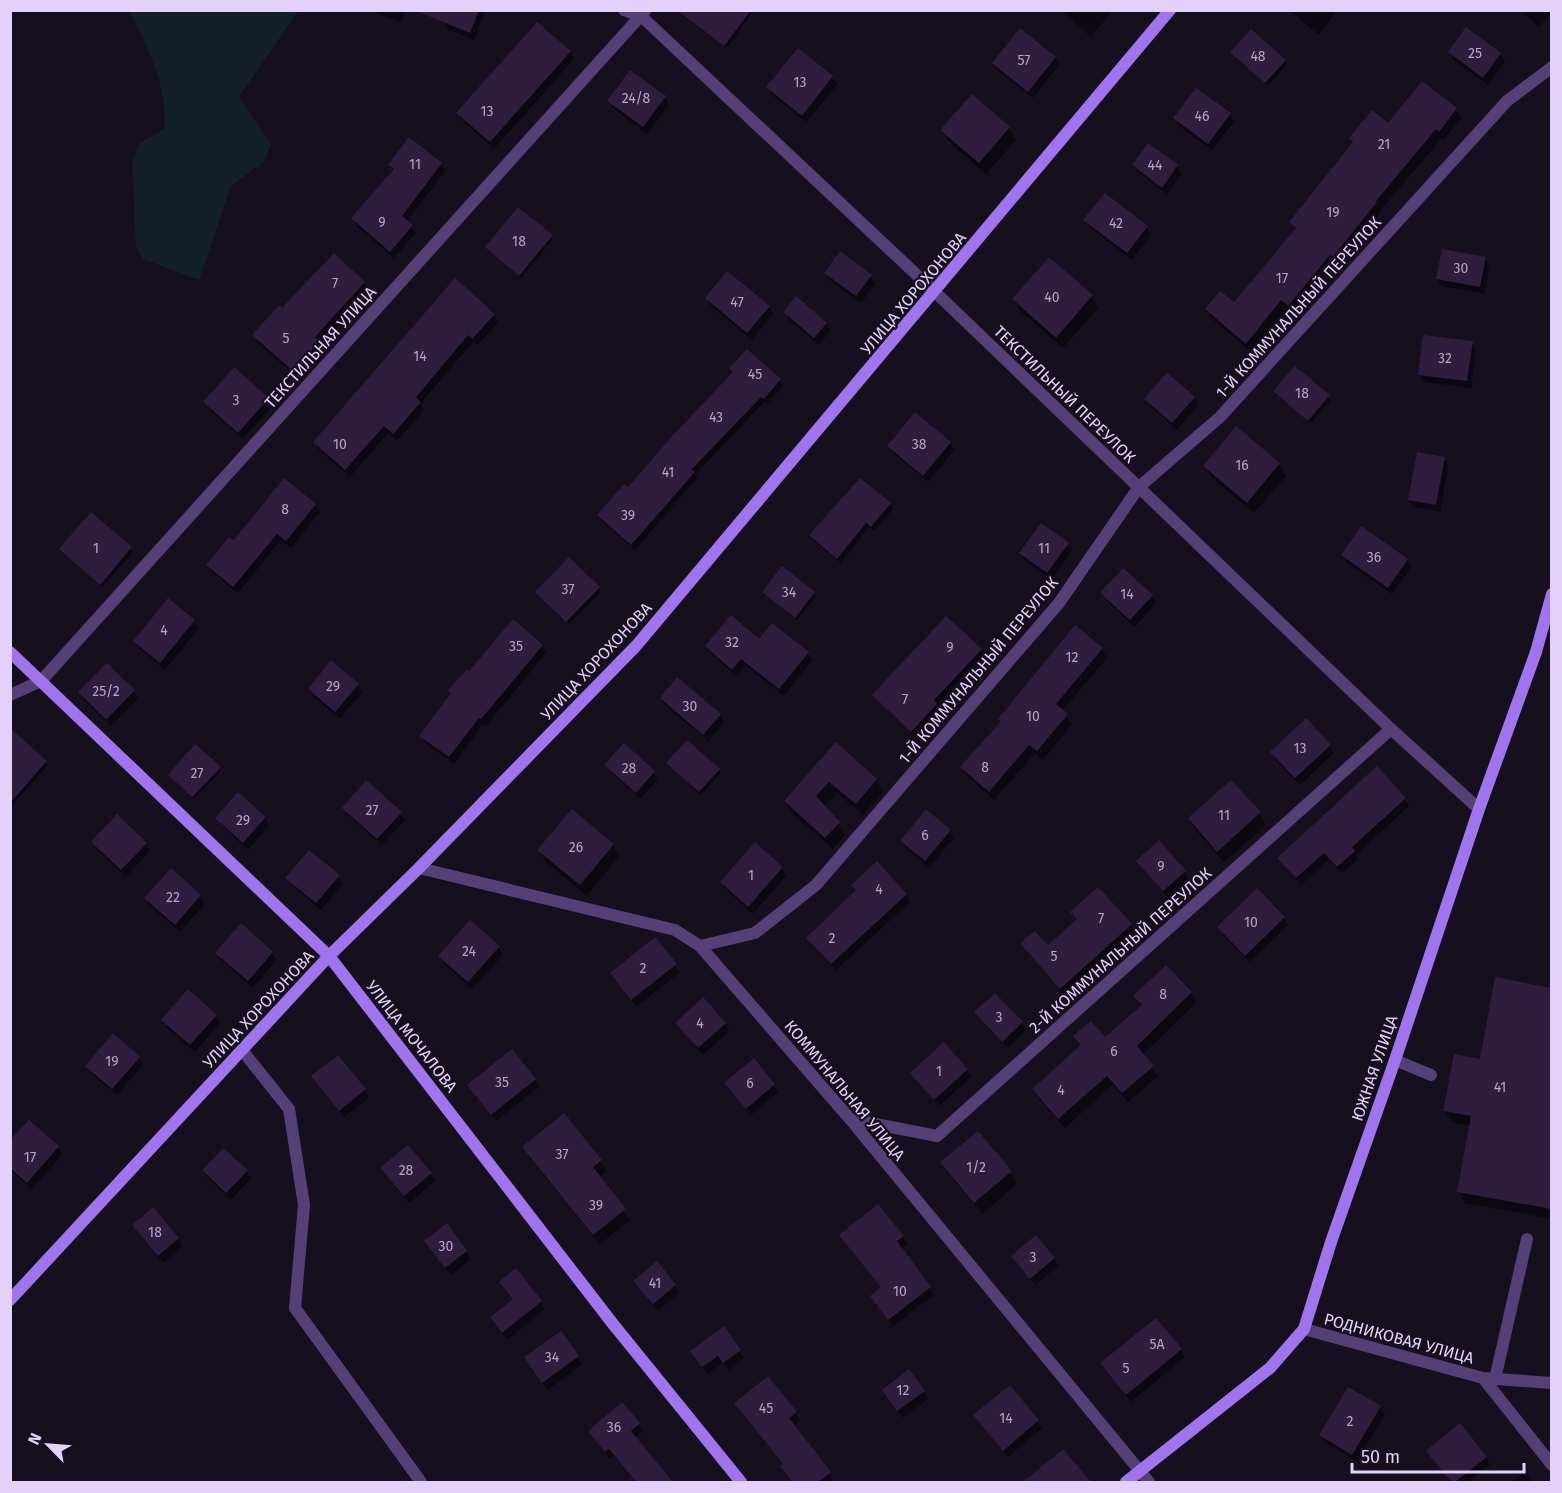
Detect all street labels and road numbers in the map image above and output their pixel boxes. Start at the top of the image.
street label: 1-Й КОММУНАЛЬНЫЙ ПЕРЕУЛОК [1212,212,1385,402]
street label: УЛИЦА ХОРОХОНОВА [857,228,971,358]
street label: ТЕКСТИЛЬНАЯ УЛИЦА [261,282,381,412]
street label: ТЕКСТИЛЬНЫЙ ПЕРЕУЛОК [990,322,1140,467]
street label: 1-Й КОММУНАЛЬНЫЙ ПЕРЕУЛОК [895,573,1062,767]
street label: УЛИЦА ХОРОХОНОВА [537,598,656,724]
street label: 2-Й КОММУНАЛЬНЫЙ ПЕРЕУЛОК [1025,863,1216,1037]
street label: УЛИЦА ХОРОХОНОВА [199,946,318,1072]
street label: УЛИЦА МОЧАЛОВА [362,977,462,1097]
street label: ЮЖНАЯ УЛИЦА [1347,1012,1402,1124]
street label: КОММУНАЛЬНАЯ УЛИЦА [780,1016,909,1165]
street label: РОДНИКОВАЯ УЛИЦА [1322,1309,1477,1368]

